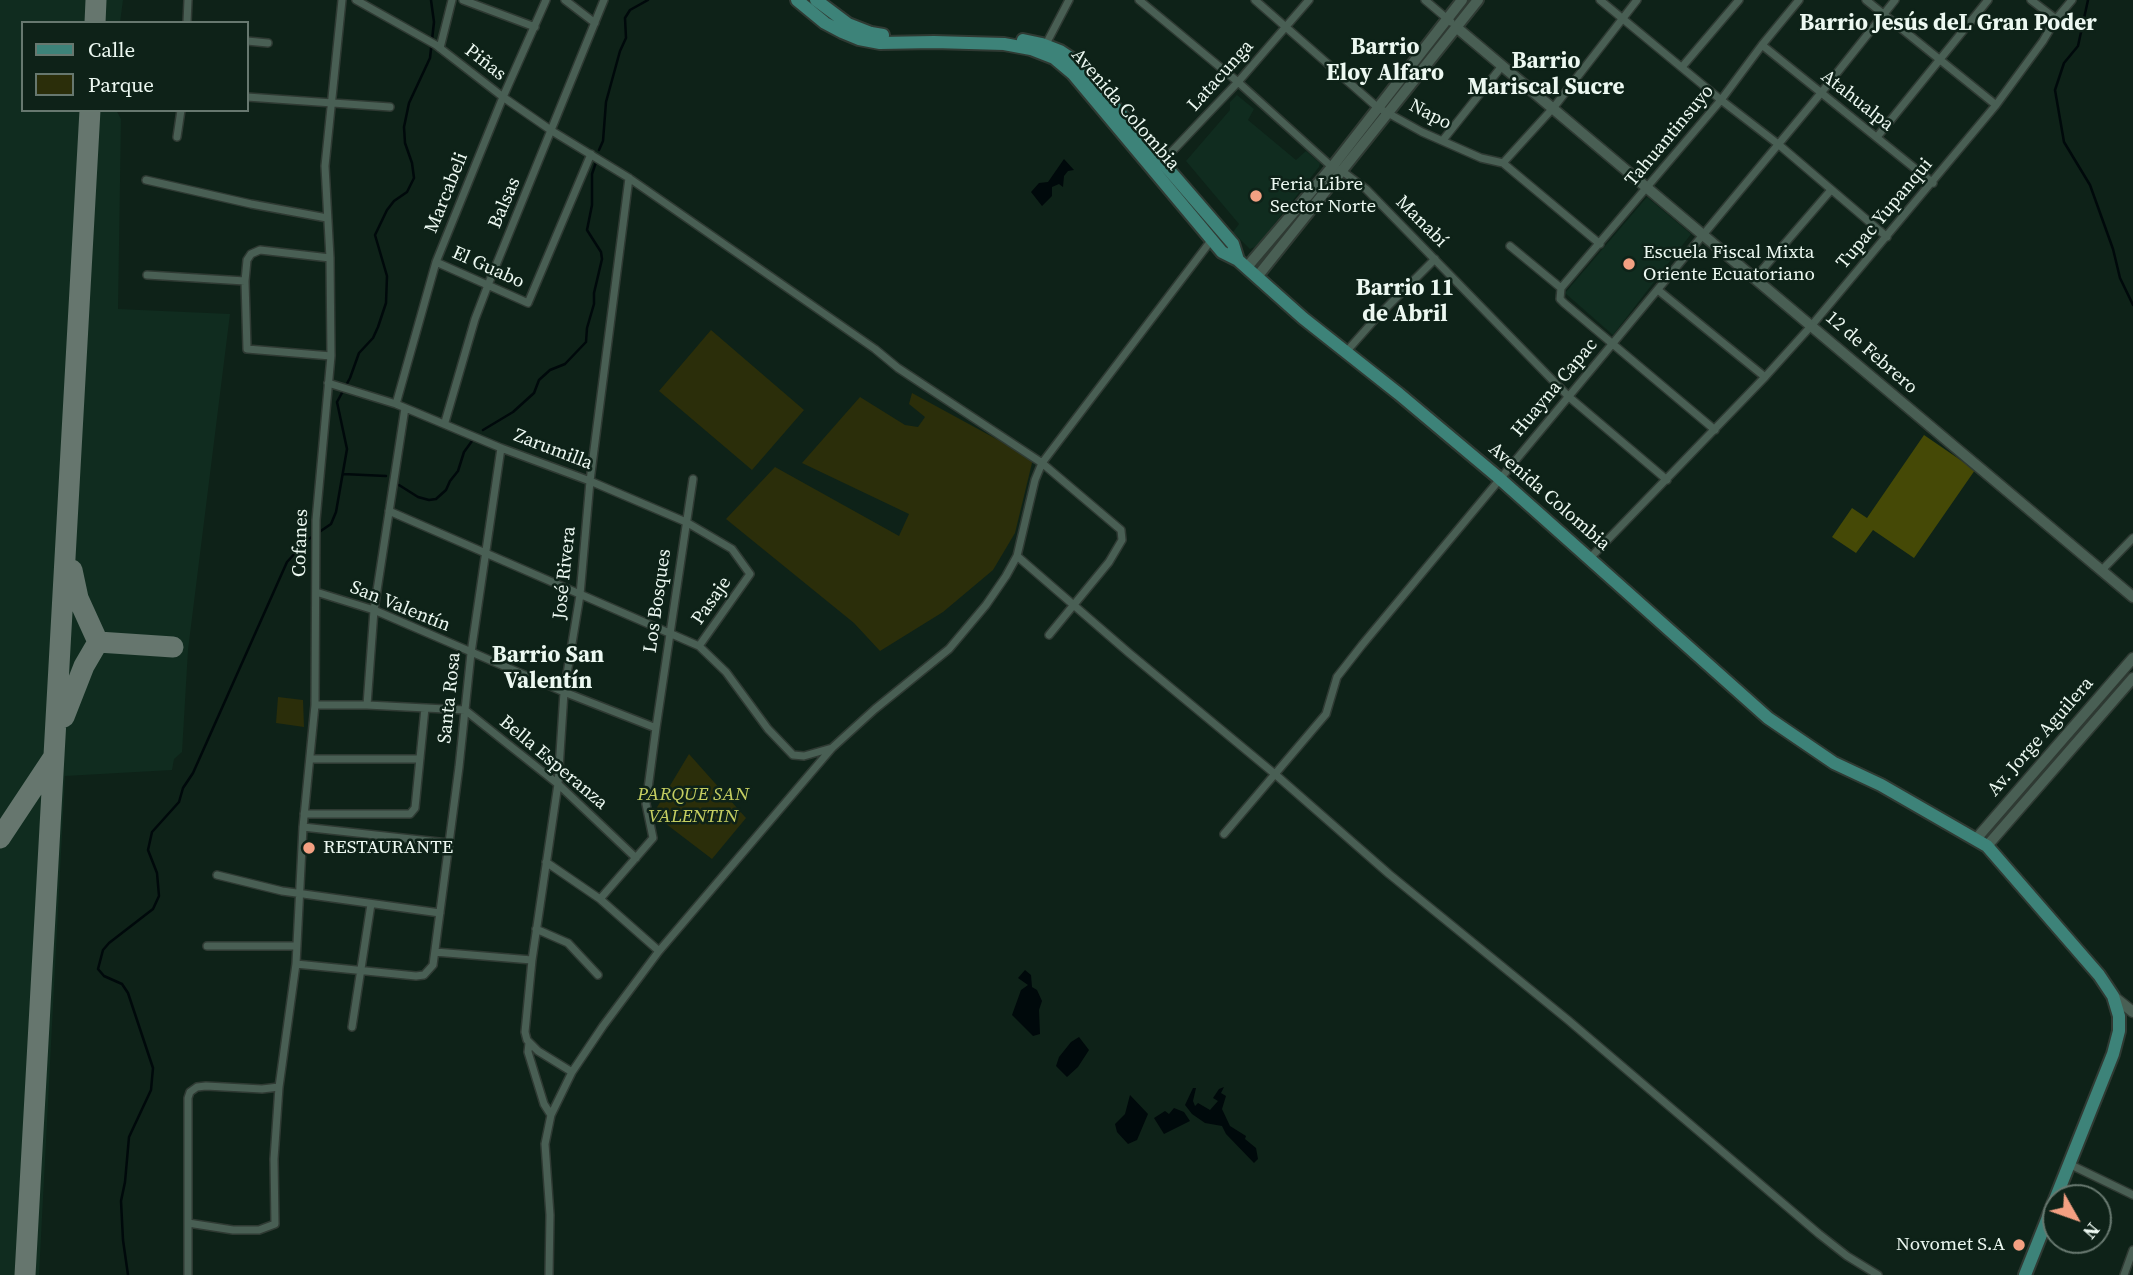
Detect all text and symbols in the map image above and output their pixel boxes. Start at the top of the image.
district label: Barrio Jesús deL Gran Poder [1799,10,2097,38]
legend [21,21,248,112]
district label: Barrio Eloy Alfaro [1326,34,1444,88]
text: Calle [88,35,135,64]
street label: Latacunga [1183,36,1259,116]
street label: Piñas [460,40,510,86]
street label: Avenida Colombia [1066,44,1184,176]
district label: Barrio Mariscal Sucre [1467,48,1625,102]
street label: Atahualpa [1816,65,1898,137]
text: Parque [88,70,154,99]
street label: Tahuantinsuyo [1621,80,1719,192]
street label: Napo [1405,95,1455,135]
street label: Marcabeli [421,149,473,237]
street label: Tupac Yupanqui [1832,154,1938,274]
street label: Balsas [484,174,526,232]
place label: Feria Libre Sector Norte [1270,174,1376,218]
marker: Feria Libre Sector Norte [1248,188,1264,204]
street label: Manabí [1390,191,1452,253]
street label: El Guabo [448,242,528,294]
place label: Escuela Fiscal Mixta Oriente Ecuatoriano [1643,242,1815,286]
marker: Escuela Fiscal Mixta Oriente Ecuatoriano [1621,256,1637,272]
district label: Barrio 11 de Abril [1356,275,1454,329]
street label: 12 de Febrero [1820,307,1922,399]
street label: Huayna Capac [1507,334,1603,442]
street label: Zarumilla [510,425,596,475]
street label: Avenida Colombia [1483,438,1615,556]
street label: Cofanes [288,509,314,577]
street label: José Rivera [549,525,581,621]
street label: Los Bosques [639,548,677,654]
street label: Pasaje [687,572,737,630]
street label: San Valentín [346,577,454,637]
district label: Barrio San Valentín [492,642,604,696]
street label: Santa Rosa [434,651,466,745]
street label: Av. Jorge Aguilera [1983,673,2099,801]
street label: Bella Esperanza [494,711,612,815]
park label: PARQUE SAN VALENTIN [637,784,749,828]
place label: RESTAURANTE [323,837,453,859]
marker: RESTAURANTE [301,840,317,856]
north arrow [2042,1184,2112,1254]
text: N [2077,1218,2106,1245]
place label: Novomet S.A [1896,1234,2005,1256]
marker: Novomet S.A [2011,1237,2027,1253]

